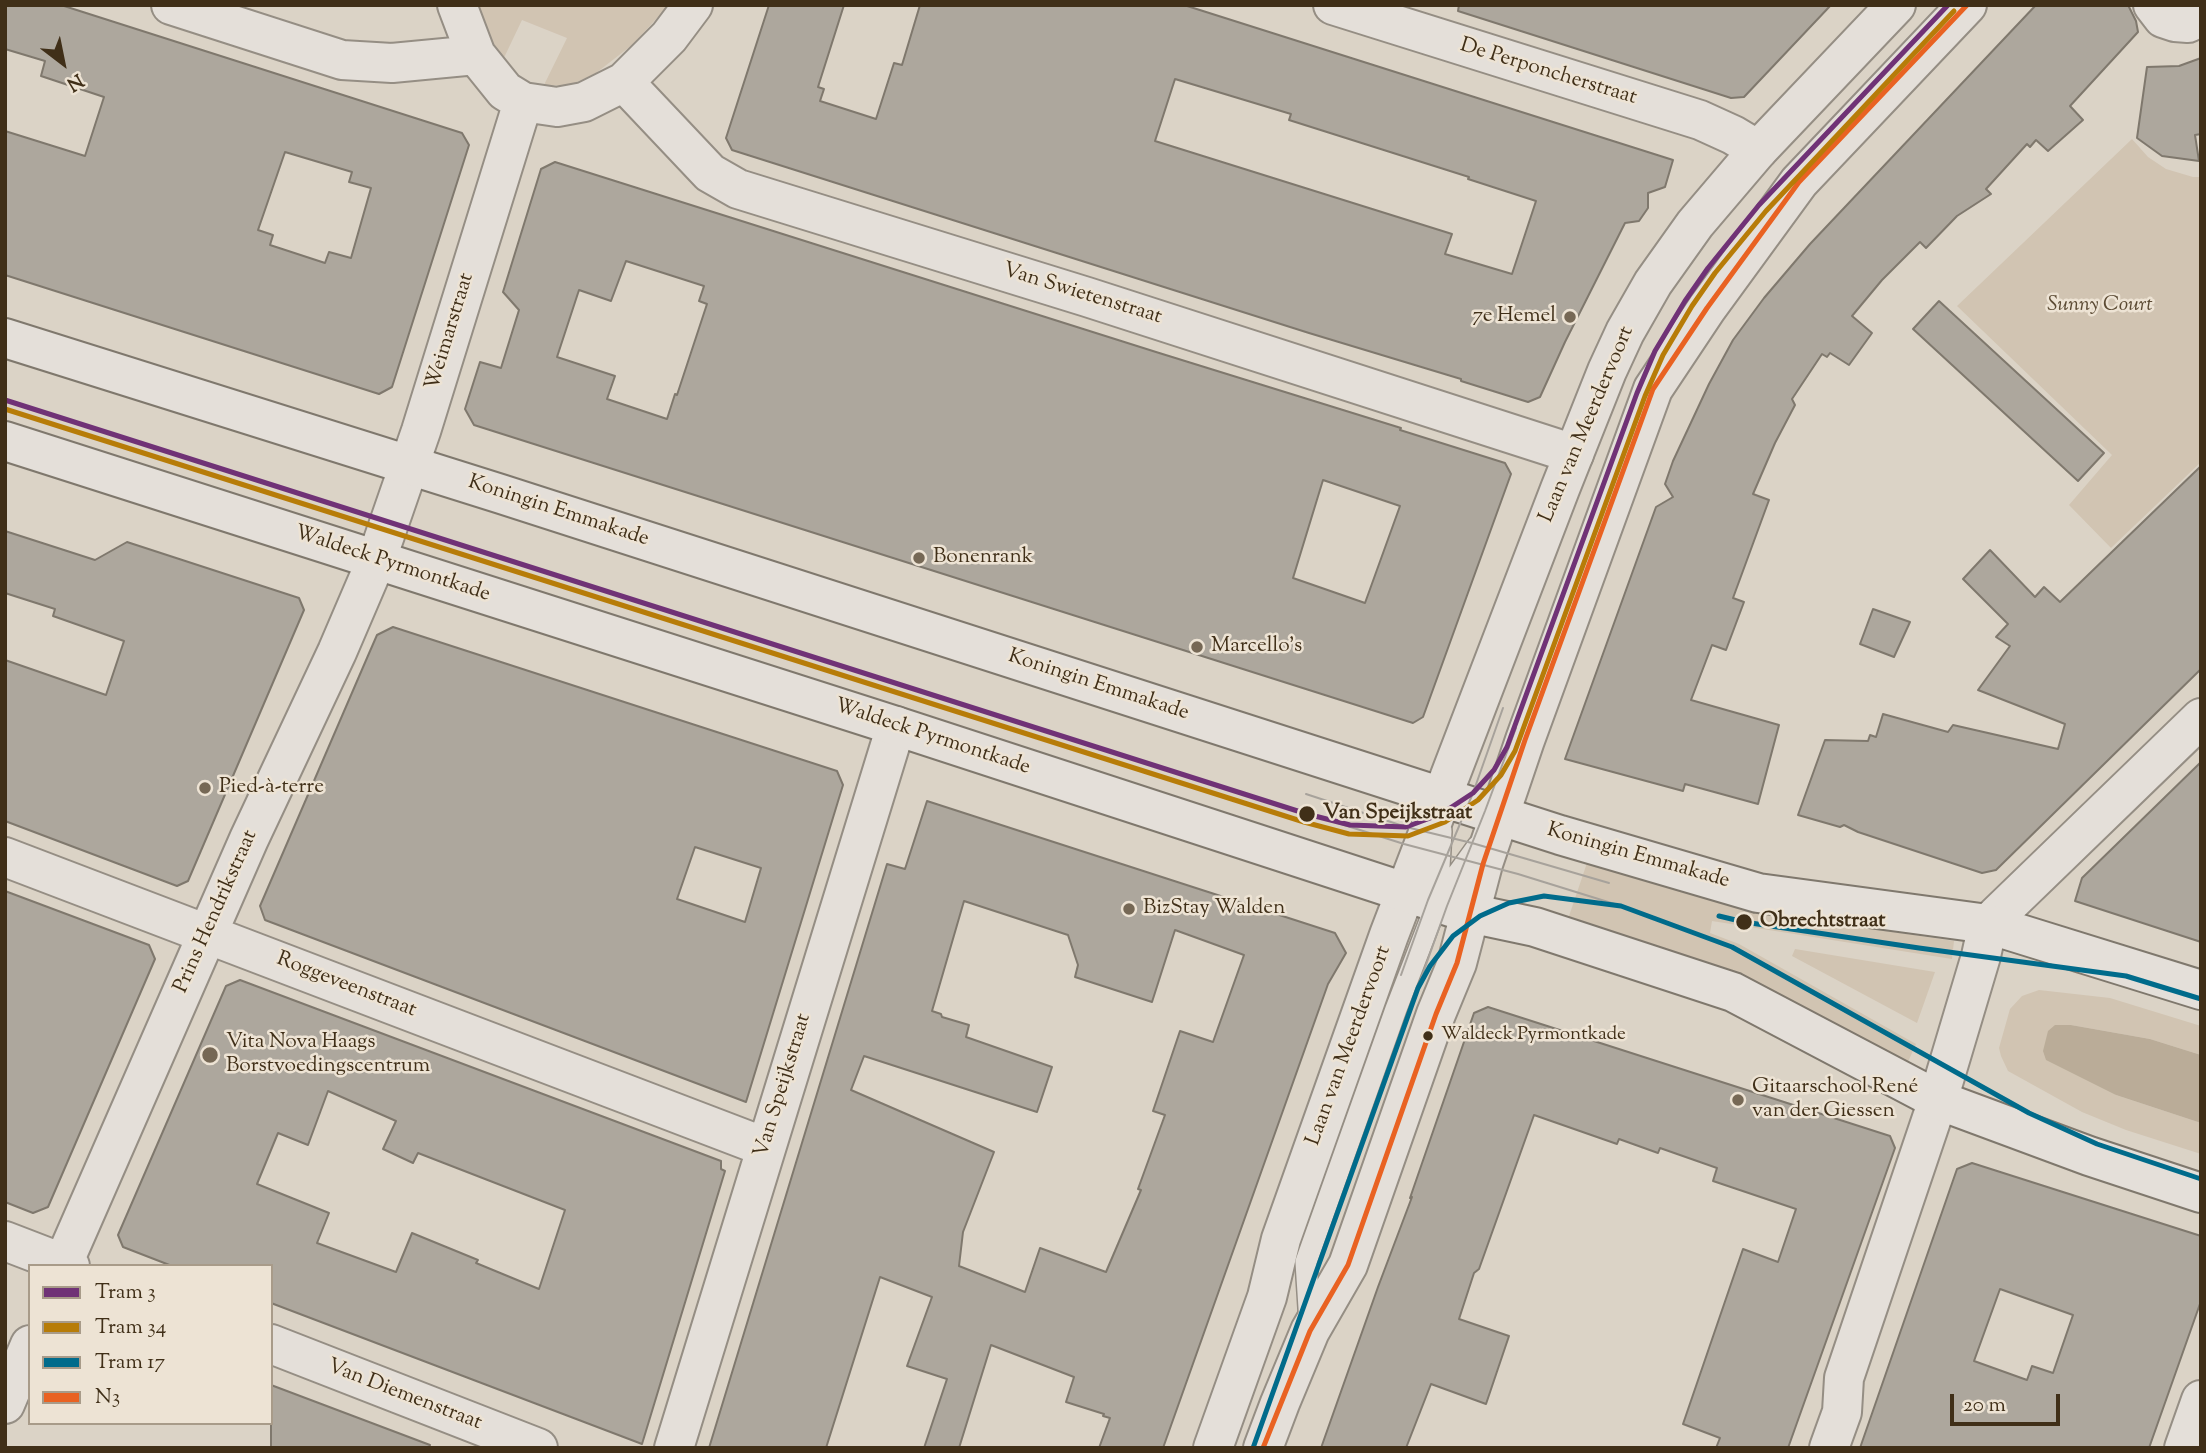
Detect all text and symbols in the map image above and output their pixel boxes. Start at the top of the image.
north arrow [28,28,98,98]
street label: De Perponcherstraat [1457,34,1639,112]
text: N [61,66,88,97]
street label: Van Swietenstraat [999,259,1165,331]
street label: Weimarstraat [421,270,481,394]
park label: Sunny Court [2047,293,2153,319]
place label: 7e Hemel [1473,304,1556,330]
marker: 7e Hemel [1562,309,1578,325]
street label: Laan van Meerdervoort [1535,323,1641,527]
street label: Koningin Emmakade [464,471,652,553]
street label: Waldeck Pyrmontkade [291,521,493,609]
place label: Bonenrank [933,545,1033,571]
marker: Bonenrank [911,550,927,566]
place label: Marcello's [1211,634,1302,660]
marker: Marcello's [1189,639,1205,655]
street label: Koningin Emmakade [1004,645,1192,727]
street label: Waldeck Pyrmontkade [831,694,1033,782]
place label: Pied-à-terre [219,775,324,801]
marker: Pied-à-terre [197,780,213,796]
place label: Van Speijkstraat [1323,801,1472,827]
marker: Van Speijkstraat [1297,804,1317,824]
street label: Koningin Emmakade [1544,819,1732,895]
street label: Prins Hendrikstraat [170,827,264,997]
place label: BizStay Walden [1143,896,1285,922]
marker: BizStay Walden [1121,901,1137,917]
place label: Obrechtstraat [1760,909,1885,935]
marker: Obrechtstraat [1734,912,1754,932]
street label: Laan van Meerdervoort [1302,943,1398,1149]
street label: Roggeveenstraat [273,948,419,1024]
street label: Van Speijkstraat [750,1011,818,1161]
place label: Waldeck Pyrmontkade [1441,1025,1626,1047]
marker: Waldeck Pyrmontkade [1421,1029,1435,1043]
place label: Vita Nova Haags Borstvoedingscentrum [226,1030,430,1080]
marker: Vita Nova Haags Borstvoedingscentrum [200,1045,220,1065]
place label: Gitaarschool René van der Giessen [1752,1075,1918,1125]
marker: Gitaarschool René van der Giessen [1730,1092,1746,1108]
legend [28,1264,273,1425]
text: Tram 3 [95,1278,156,1308]
text: Tram 34 [95,1313,166,1343]
text: Tram 17 [95,1348,165,1378]
street label: Van Diemenstraat [323,1355,485,1437]
scale bar [1954,1380,2064,1424]
text: N3 [95,1383,120,1413]
text: 20 m [1963,1391,2006,1421]

